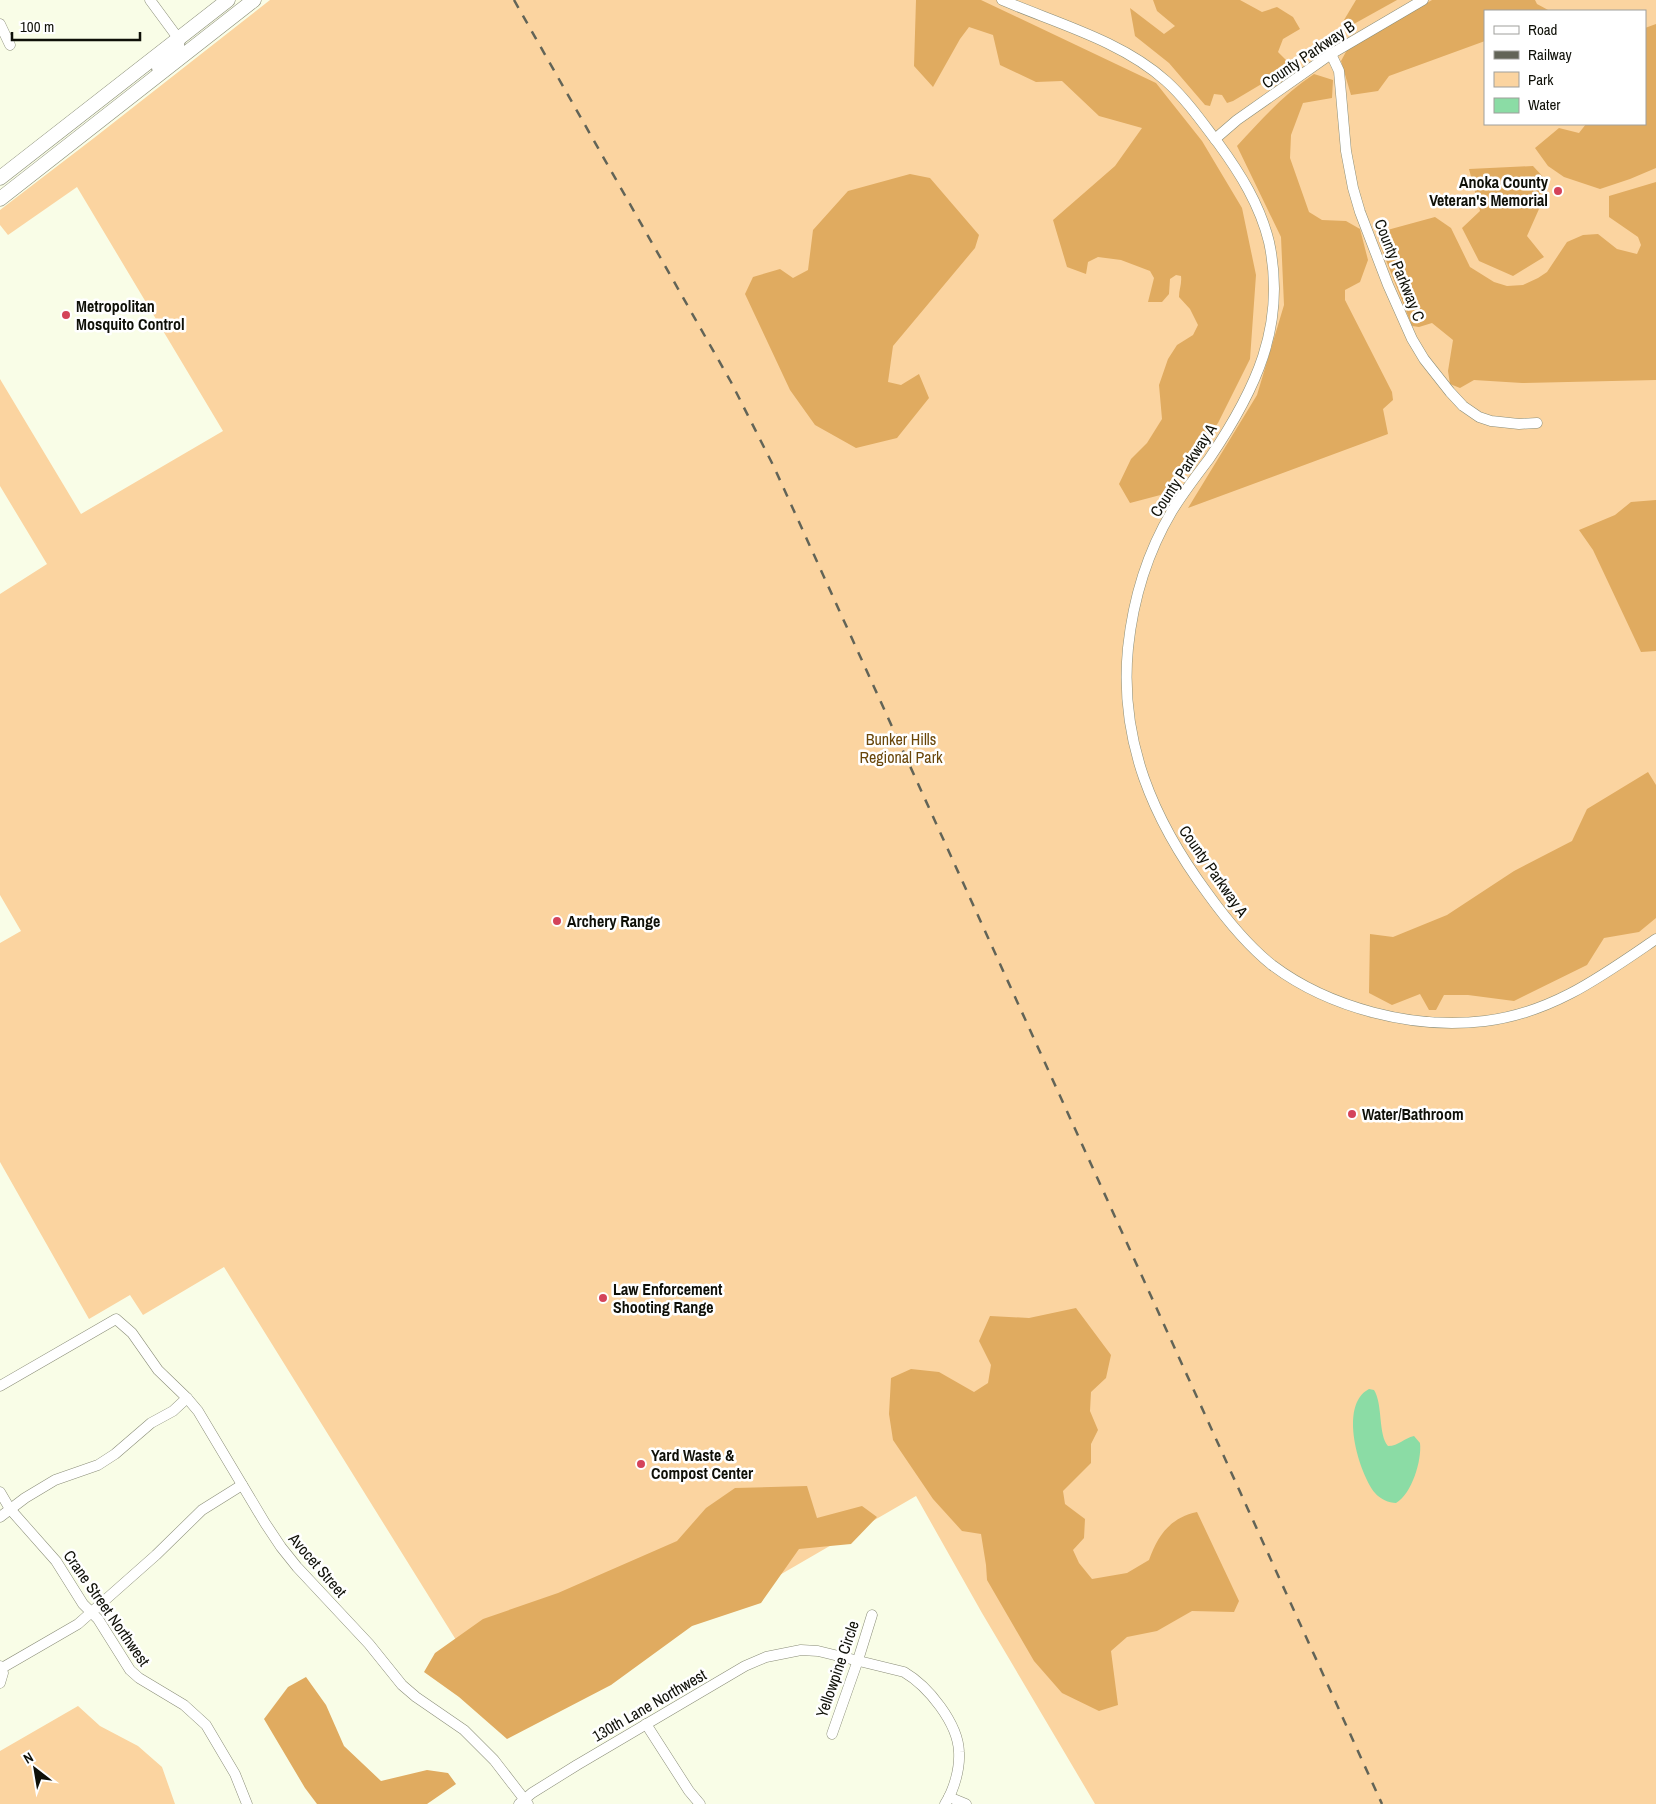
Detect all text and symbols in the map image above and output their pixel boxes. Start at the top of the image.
scale bar [12,10,140,42]
legend [1484,10,1646,125]
street label: County Parkway B [1257,15,1359,93]
text: 100 m [20,16,54,37]
text: Road [1528,19,1557,40]
text: Railway [1528,44,1573,65]
text: Park [1528,69,1554,90]
text: Water [1528,94,1560,115]
place label: Anoka County Veteran's Memorial [1429,171,1549,211]
marker: Anoka County Veteran's Memorial [1552,185,1564,197]
street label: County Parkway C [1369,216,1431,324]
place label: Metropolitan Mosquito Control [76,295,185,335]
marker: Metropolitan Mosquito Control [60,309,72,321]
street label: County Parkway A [1145,419,1222,521]
park label: Bunker Hills Regional Park [859,728,943,768]
street label: County Parkway A [1174,821,1254,921]
place label: Archery Range [567,910,660,932]
marker: Archery Range [551,915,563,927]
place label: Water/Bathroom [1362,1103,1464,1125]
marker: Water/Bathroom [1346,1108,1358,1120]
place label: Law Enforcement Shooting Range [613,1278,723,1318]
marker: Law Enforcement Shooting Range [597,1292,609,1304]
place label: Yard Waste & Compost Center [651,1444,754,1484]
marker: Yard Waste & Compost Center [635,1458,647,1470]
street label: Avocet Street [283,1527,352,1602]
street label: Crane Street Northwest [59,1546,156,1671]
street label: Yellowpine Circle [810,1618,864,1720]
street label: 130th Lane Northwest [588,1663,710,1747]
north arrow [10,1744,60,1794]
text: N [20,1748,36,1768]

